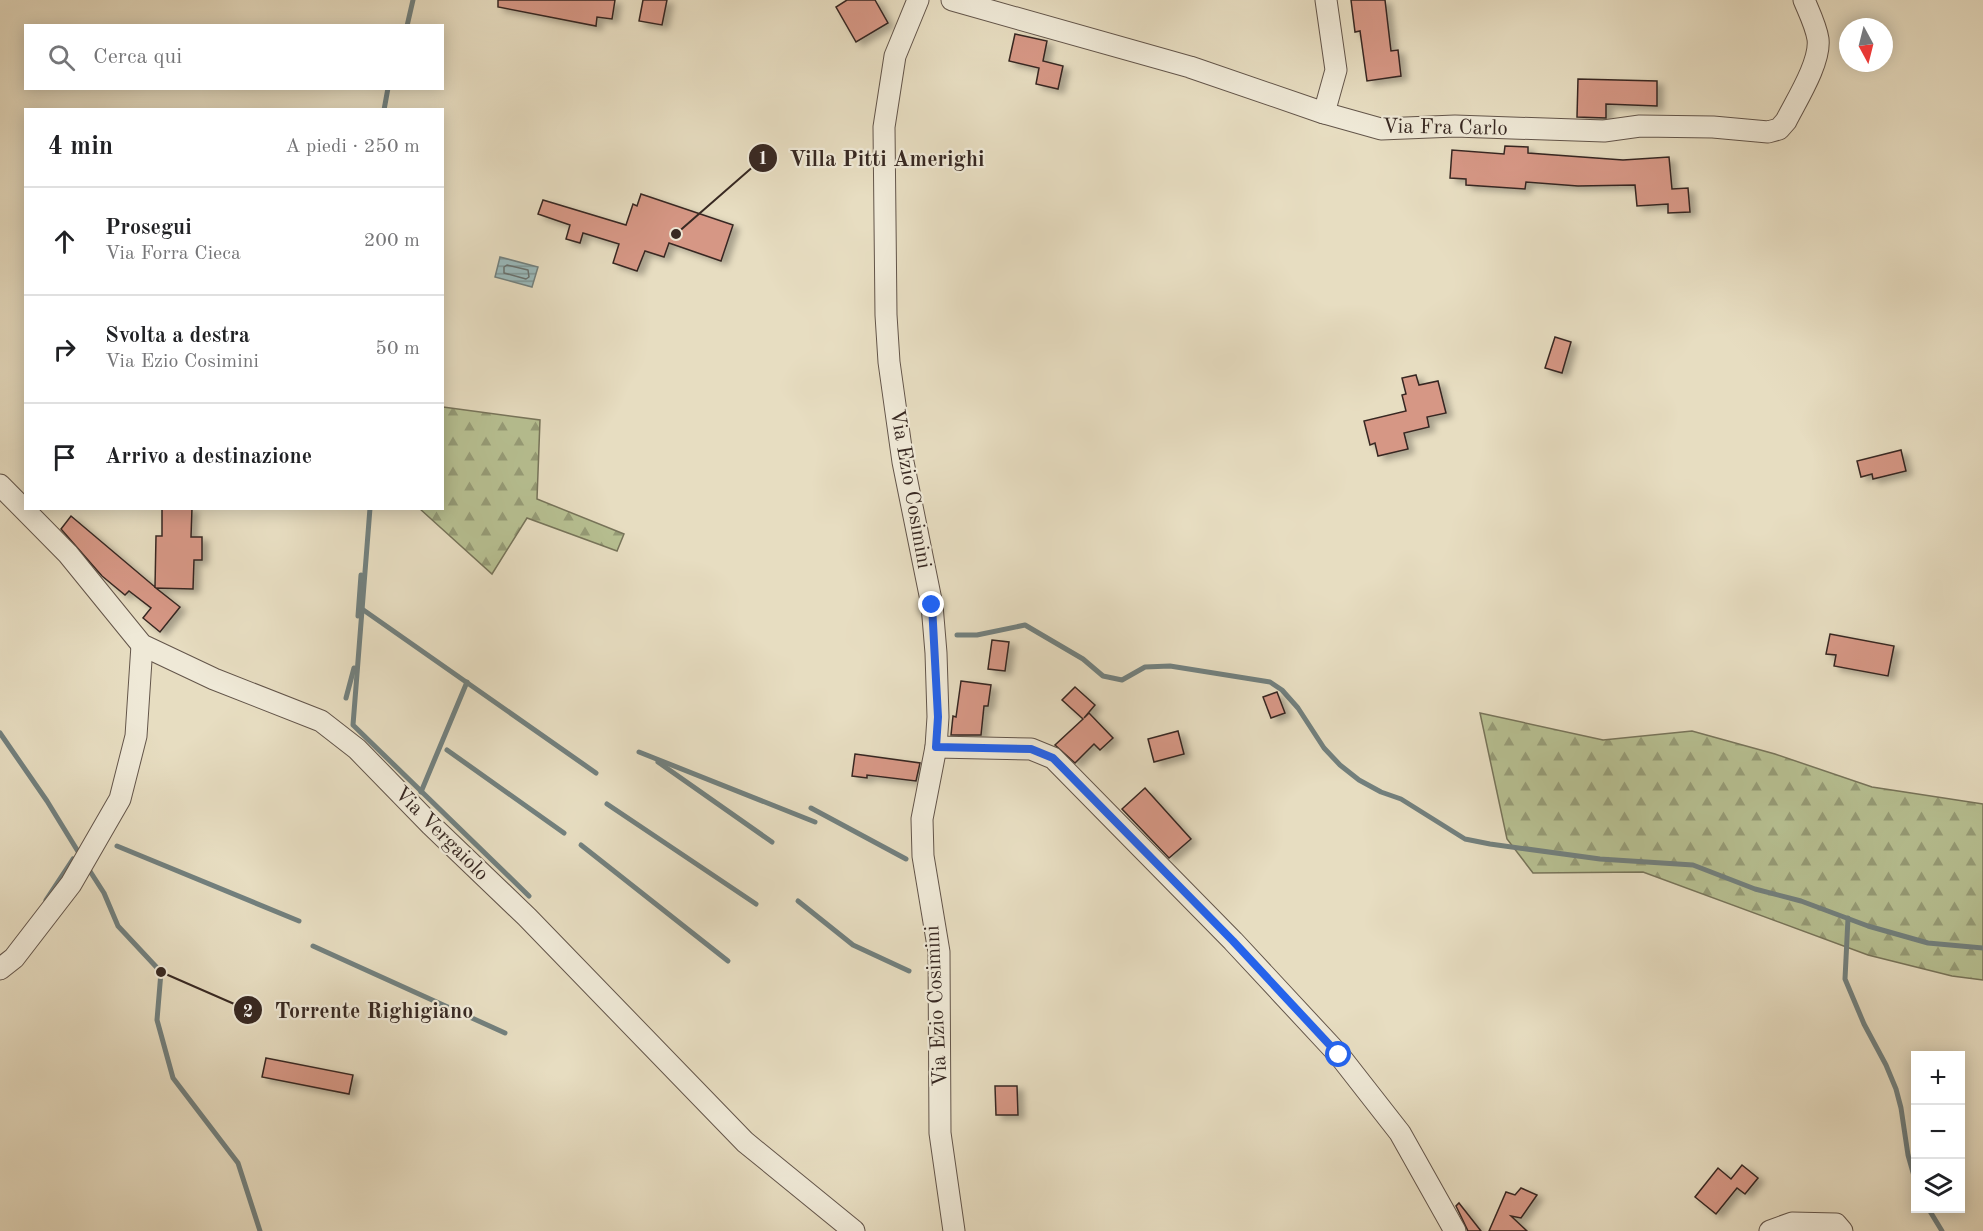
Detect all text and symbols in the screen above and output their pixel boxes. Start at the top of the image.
north arrow [1839,18,1893,72]
search box [24,24,444,90]
icon: search [45,41,78,74]
text: Cerca qui [93,46,182,68]
street label: Via Fra Carlo [1382,116,1508,140]
text: 4 min [48,134,113,160]
text: A piedi · 250 m [285,137,420,157]
callout: Villa Pitti Amerighi [748,138,997,178]
text: Villa Pitti Amerighi [789,149,985,171]
text: 1 [758,150,768,168]
text: Prosegui [105,217,192,239]
icon: ahead [48,225,81,258]
text: 200 m [364,231,420,251]
text: Via Forra Cieca [105,244,241,264]
text: Svolta a destra [105,325,250,347]
icon: right [48,333,81,366]
text: 50 m [375,339,420,359]
text: Via Ezio Cosimini [105,352,259,372]
street label: Via Ezio Cosimini [886,408,934,570]
icon: arrive [48,441,81,474]
text: Arrivo a destinazione [105,446,312,468]
route end [918,591,944,617]
street label: Via Vergaiolo [390,783,492,885]
street label: Via Ezio Cosimini [922,925,952,1087]
callout: Torrente Righigiano [233,990,485,1030]
text: Torrente Righigiano [275,1001,473,1023]
text: 2 [243,1003,253,1021]
route start [1325,1041,1351,1067]
map controls [1911,1051,1965,1213]
button: + [1911,1051,1965,1105]
button: − [1911,1105,1965,1159]
button: layers [1911,1159,1965,1213]

